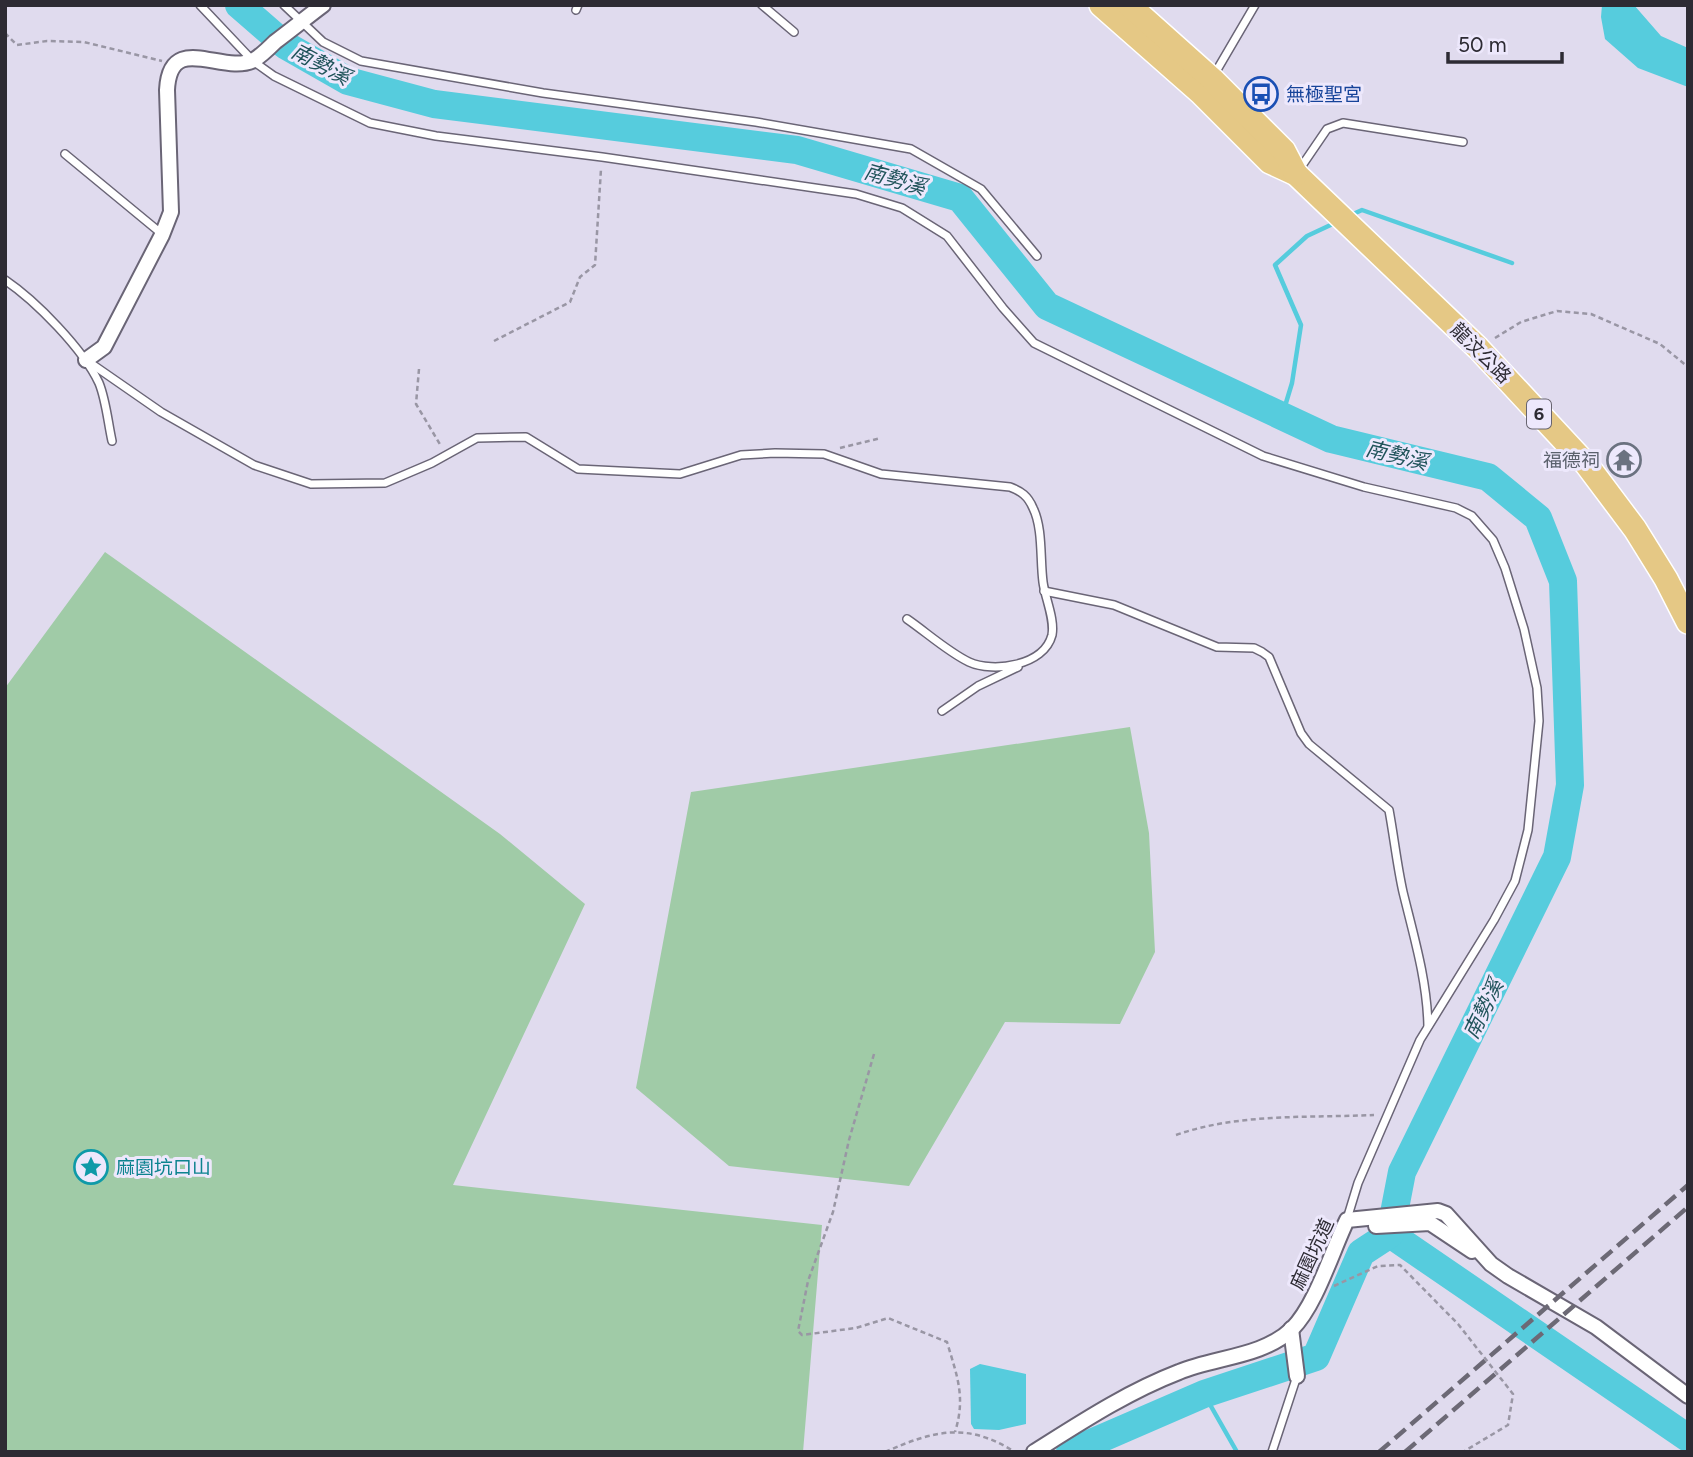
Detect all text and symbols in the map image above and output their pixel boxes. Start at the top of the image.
scale bar [1448,21,1562,65]
text: 50 m [1458,32,1507,57]
water label: 南勢溪 [287,38,357,91]
bus stop icon: 無極聖宮 [1242,75,1280,113]
place label: 無極聖宮 [1286,83,1362,106]
water label: 南勢溪 [861,158,932,201]
street label: 龍汶公路 [1446,318,1516,388]
road number: 6 [1527,400,1551,428]
water label: 南勢溪 [1363,435,1433,475]
temple icon: 福德祠 [1605,441,1643,479]
place label: 福德祠 [1543,449,1600,472]
water label: 南勢溪 [1458,973,1509,1043]
place icon: 麻園坑口山 [72,1148,110,1186]
place label: 麻園坑口山 [116,1156,211,1179]
street label: 麻園坑道 [1286,1215,1338,1293]

